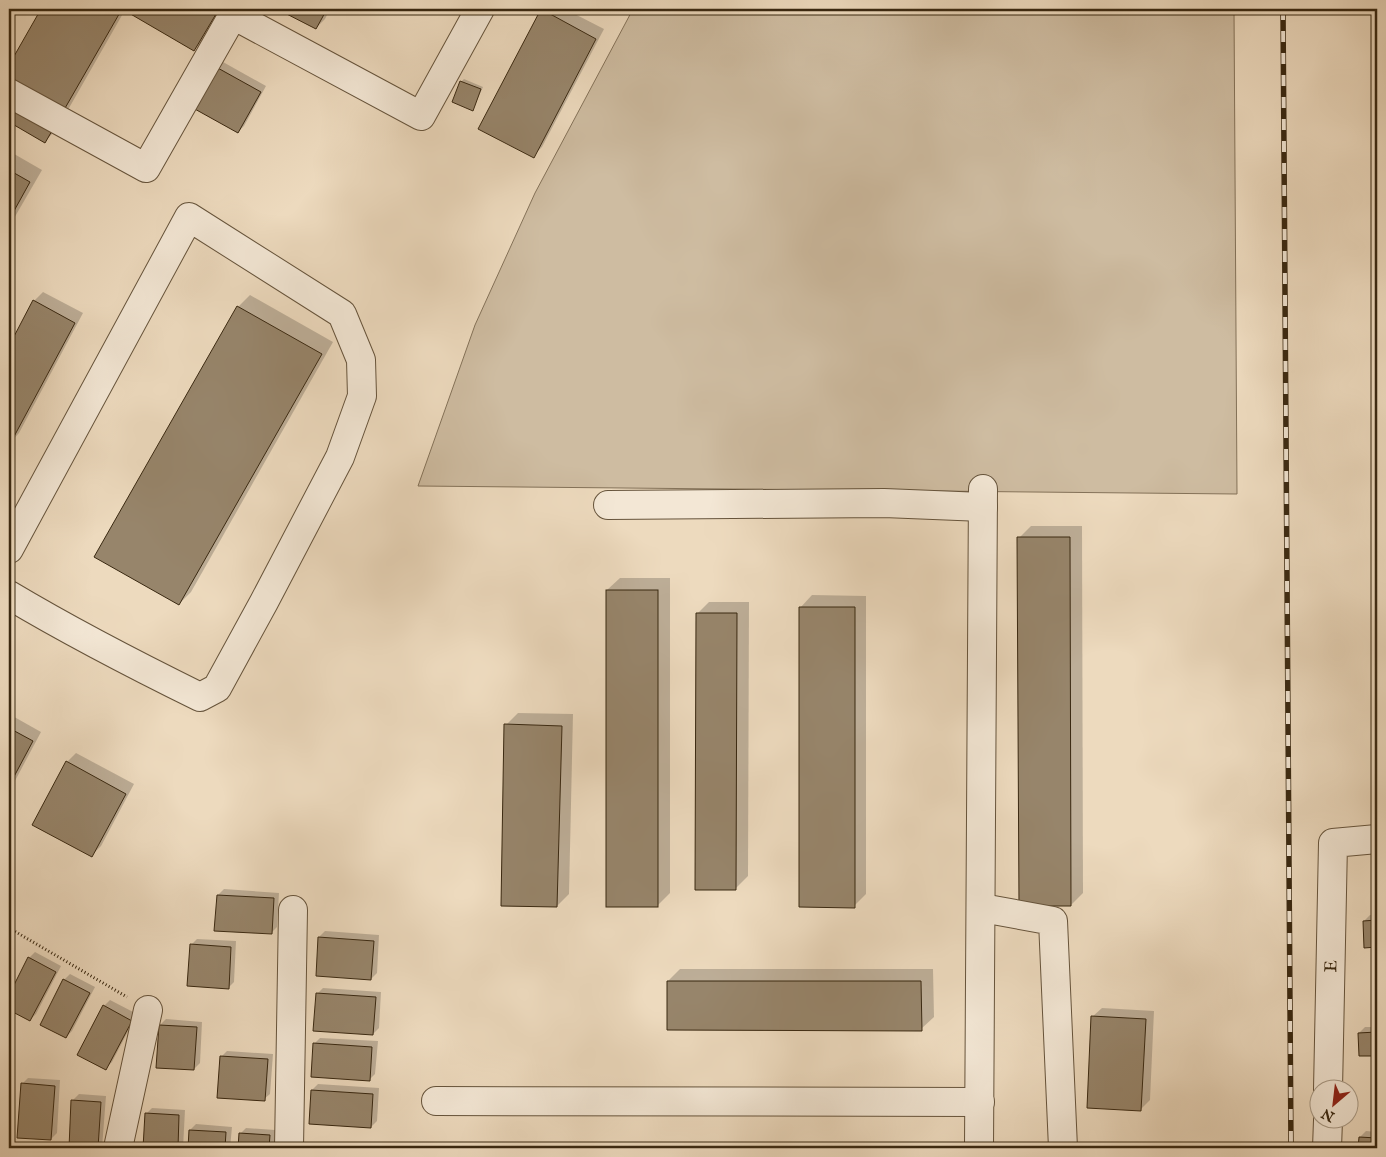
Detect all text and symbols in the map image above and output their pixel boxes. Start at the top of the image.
street label: E [1320,960,1344,973]
north arrow [1308,1080,1358,1130]
text: N [1319,1104,1339,1126]

